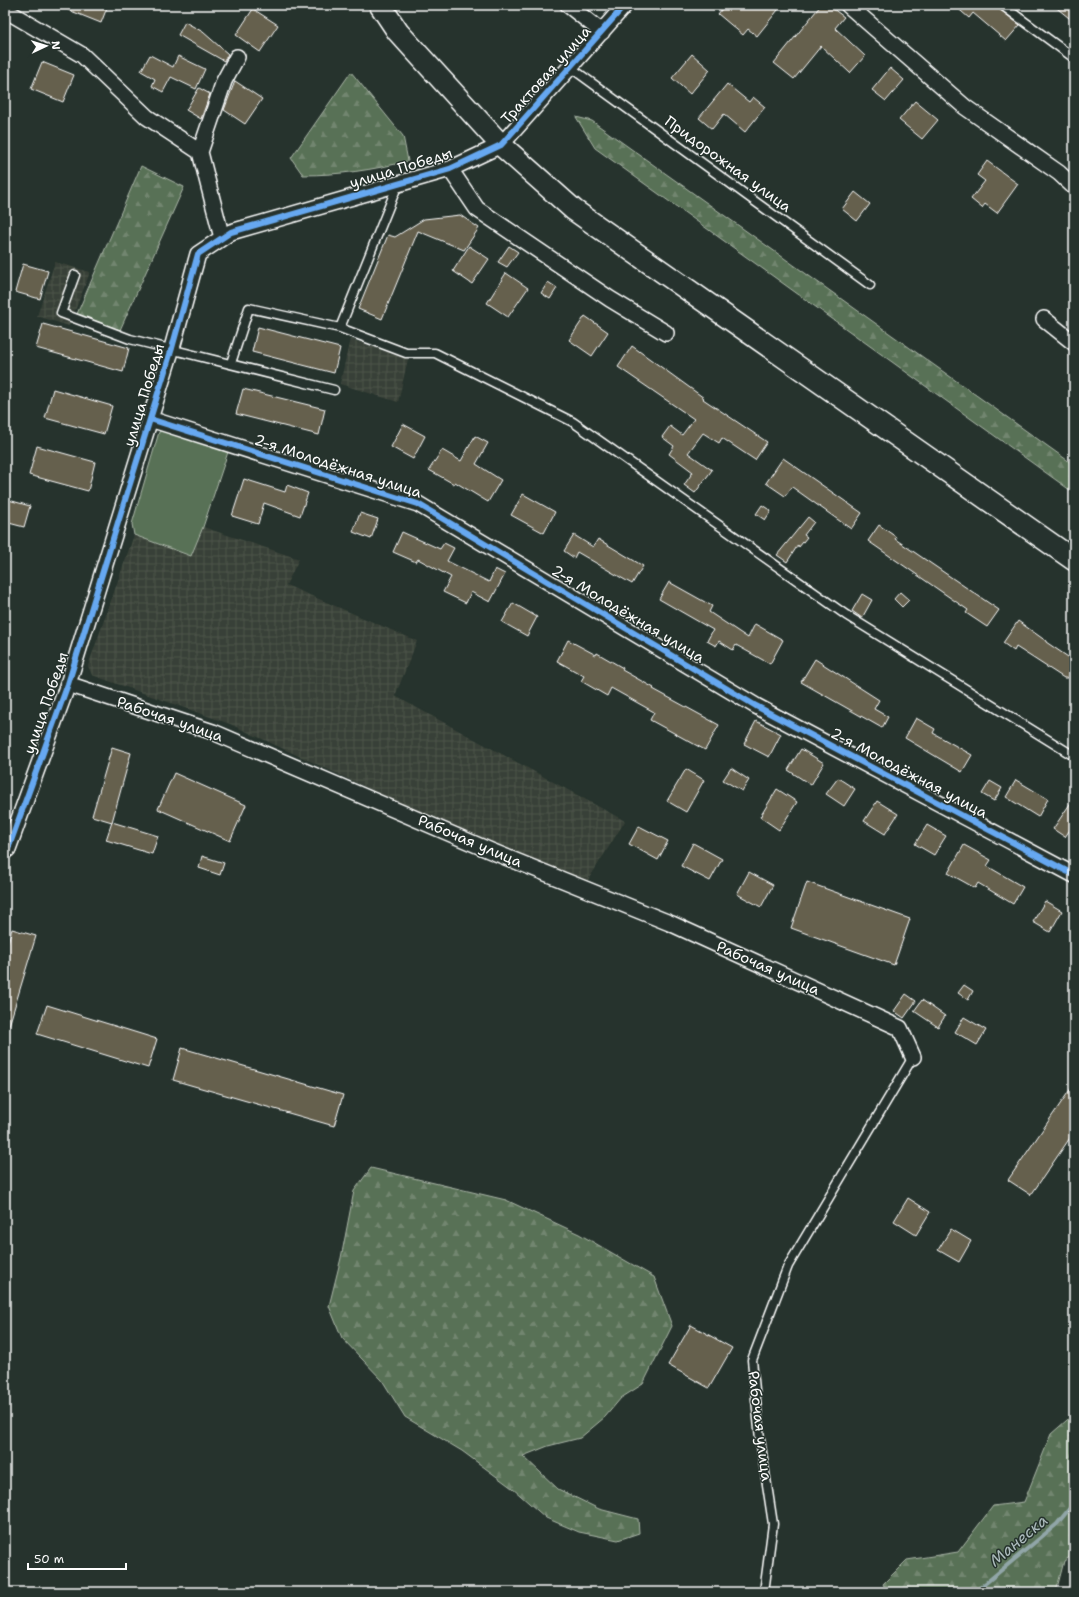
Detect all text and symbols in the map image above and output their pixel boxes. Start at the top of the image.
street label: Трактовая улица [497,21,596,128]
north arrow [26,26,66,66]
text: N [48,40,63,50]
street label: Придорожная улица [661,111,796,217]
street label: улица Победы [347,143,455,193]
street label: улица Победы [119,341,169,449]
street label: 2-я Молодёжная улица [252,429,425,503]
street label: 2-я Молодёжная улица [548,560,709,668]
street label: улица Победы [19,649,73,757]
street label: Рабочая улица [114,691,226,747]
street label: 2-я Молодёжная улица [827,723,992,823]
street label: Рабочая улица [415,810,526,872]
street label: Рабочая улица [713,936,823,1000]
street label: Рабочая улица [743,1370,777,1483]
water label: Манеска [985,1510,1052,1571]
scale bar [28,1545,126,1571]
text: 50 m [34,1551,64,1567]

